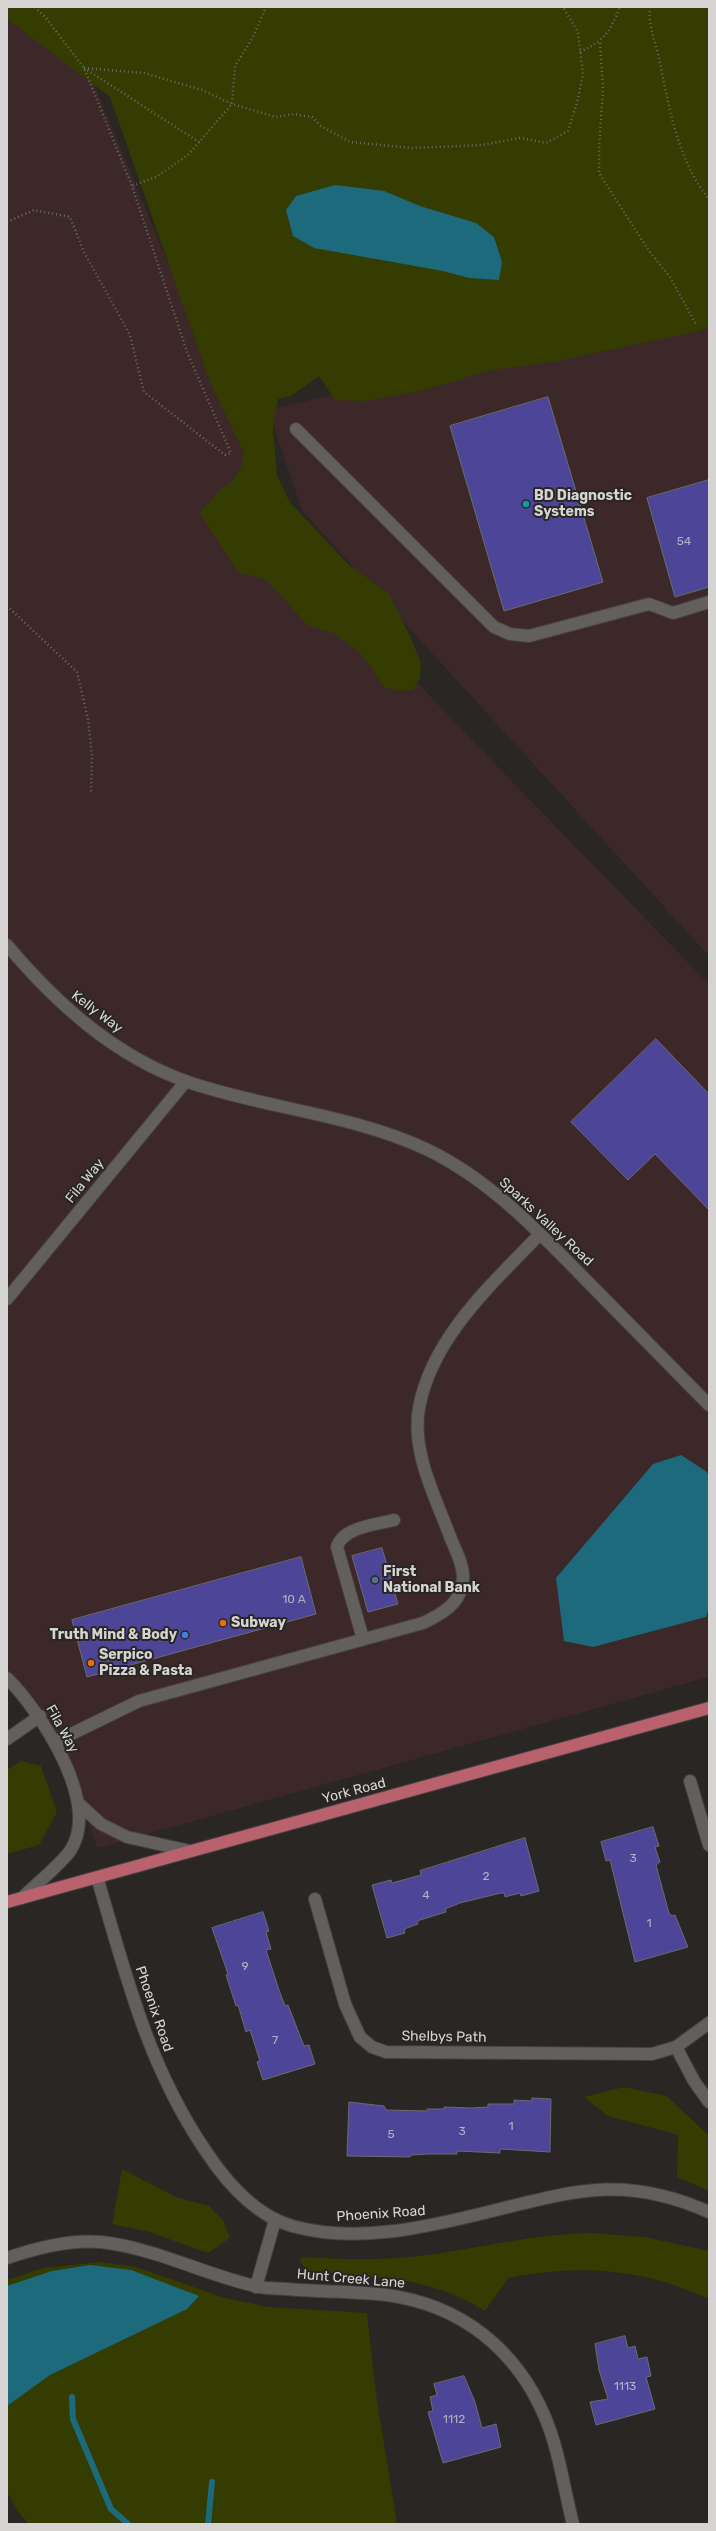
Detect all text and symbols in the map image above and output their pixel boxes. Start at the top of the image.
place label: BD Diagnostic Systems [534,488,632,520]
marker: BD Diagnostic Systems [521,499,531,509]
house number: 54 [677,535,691,549]
street label: Kelly Way [68,987,126,1037]
street label: Fila Way [62,1155,108,1207]
street label: Sparks Valley Road [495,1174,597,1270]
place label: First National Bank [383,1564,480,1596]
marker: First National Bank [370,1575,380,1585]
house number: 10 A [282,1593,306,1607]
place label: Subway [231,1615,286,1631]
marker: Subway [218,1618,228,1628]
place label: Truth Mind & Body [50,1627,177,1643]
marker: Truth Mind & Body [180,1630,190,1640]
place label: Serpico Pizza & Pasta [99,1647,193,1680]
marker: Serpico Pizza & Pasta [86,1658,96,1668]
street label: Fila Way [42,1702,82,1756]
street label: York Road [320,1774,388,1808]
house number: 3 [629,1852,637,1866]
house number: 2 [482,1870,490,1884]
house number: 4 [422,1889,430,1903]
house number: 1 [646,1917,652,1931]
house number: 9 [241,1960,249,1974]
street label: Phoenix Road [132,1964,176,2054]
street label: Shelbys Path [401,2028,487,2046]
house number: 7 [272,2034,278,2048]
house number: 1 [508,2120,514,2134]
house number: 3 [458,2125,466,2139]
house number: 5 [387,2128,395,2142]
street label: Phoenix Road [336,2203,426,2225]
street label: Hunt Creek Lane [296,2266,406,2292]
house number: 1113 [614,2380,636,2394]
house number: 1112 [443,2413,465,2427]

